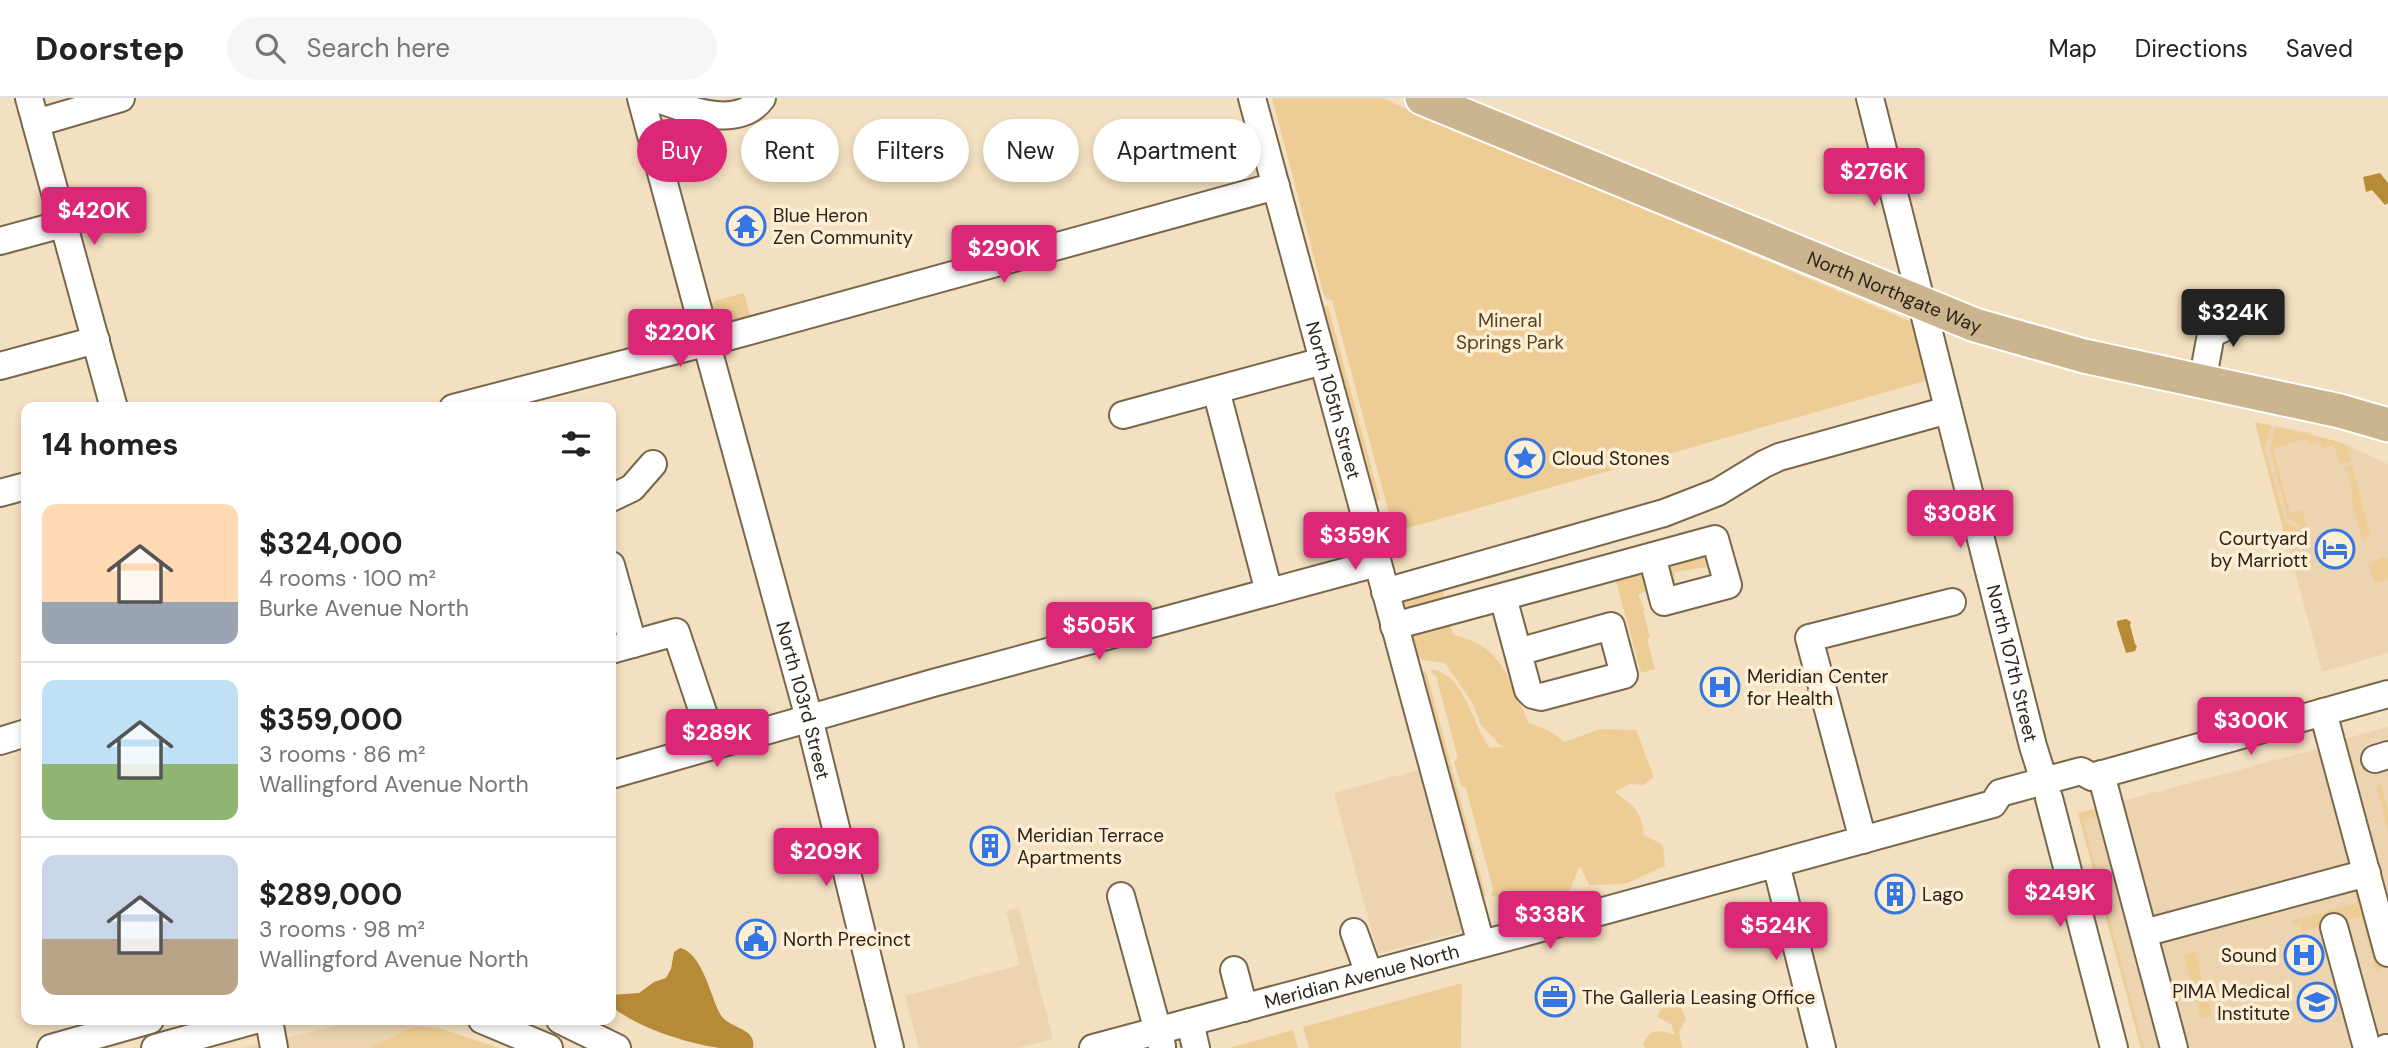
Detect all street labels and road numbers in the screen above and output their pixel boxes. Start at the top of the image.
street label: North Northgate Way [1803,246,1985,339]
street label: North 105th Street [1300,318,1367,482]
street label: North 107th Street [1981,582,2044,745]
street label: North 103rd Street [770,619,836,782]
street label: Meridian Avenue North [1262,939,1462,1015]

